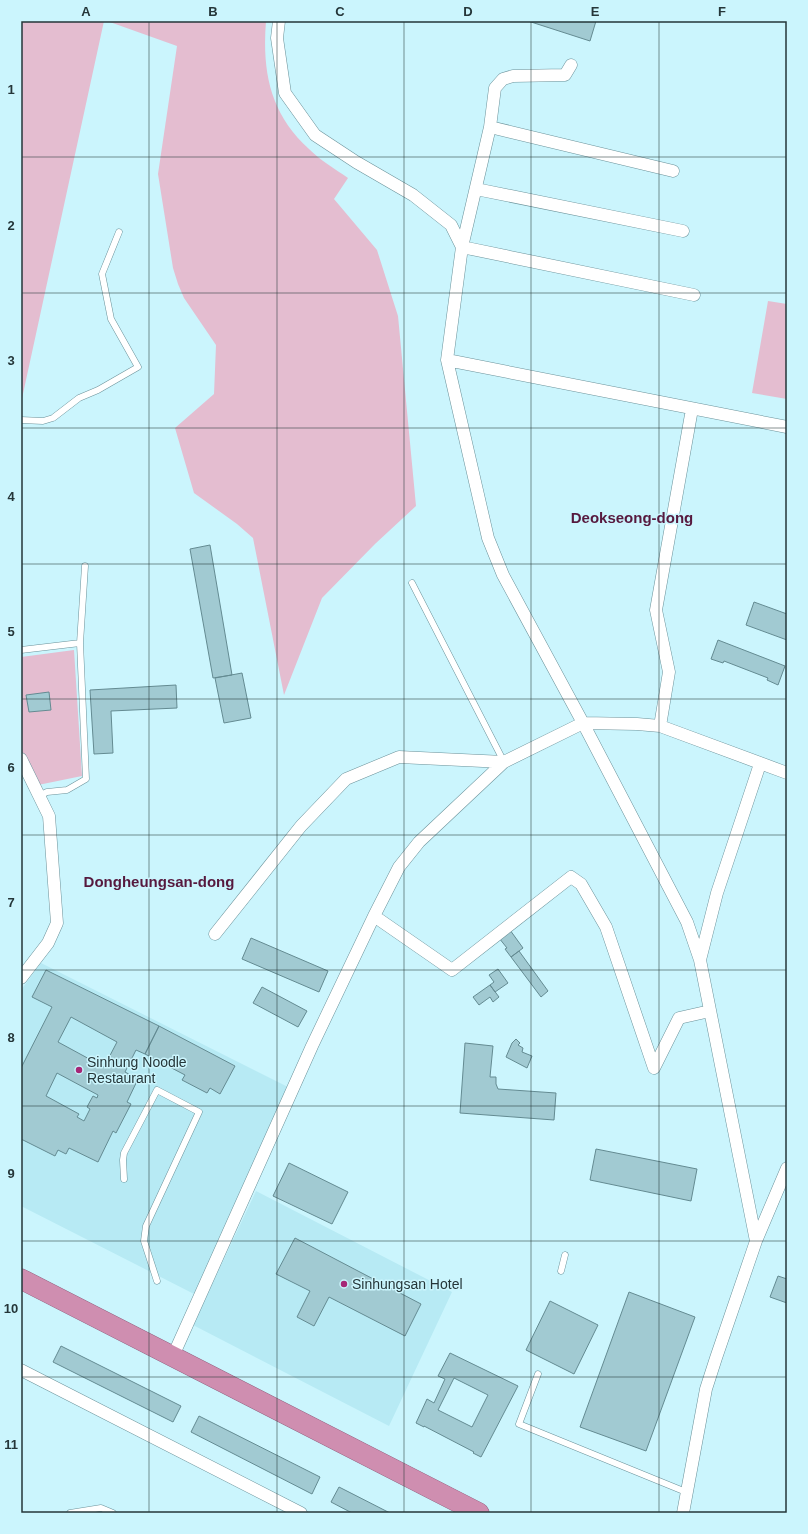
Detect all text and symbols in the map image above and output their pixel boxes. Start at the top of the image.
text: A [81,4,91,19]
text: B [208,4,218,19]
text: C [335,4,345,19]
text: D [463,4,473,19]
text: E [591,4,600,19]
text: F [718,4,726,19]
text: 1 [7,82,15,97]
text: 2 [7,218,15,233]
text: 3 [7,353,15,368]
text: 4 [7,489,15,504]
district label: Deokseong-dong [571,509,693,526]
text: 5 [7,624,15,639]
text: 6 [7,760,15,775]
district label: Dongheungsan-dong [84,873,234,890]
text: 7 [7,895,15,910]
text: 8 [7,1030,15,1045]
place label: Sinhung Noodle Restaurant [87,1054,187,1086]
marker: Sinhung Noodle Restaurant [74,1065,84,1075]
text: 9 [7,1166,15,1181]
place label: Sinhungsan Hotel [352,1276,463,1292]
marker: Sinhungsan Hotel [339,1279,349,1289]
text: 10 [4,1301,18,1316]
text: 11 [4,1437,18,1452]

